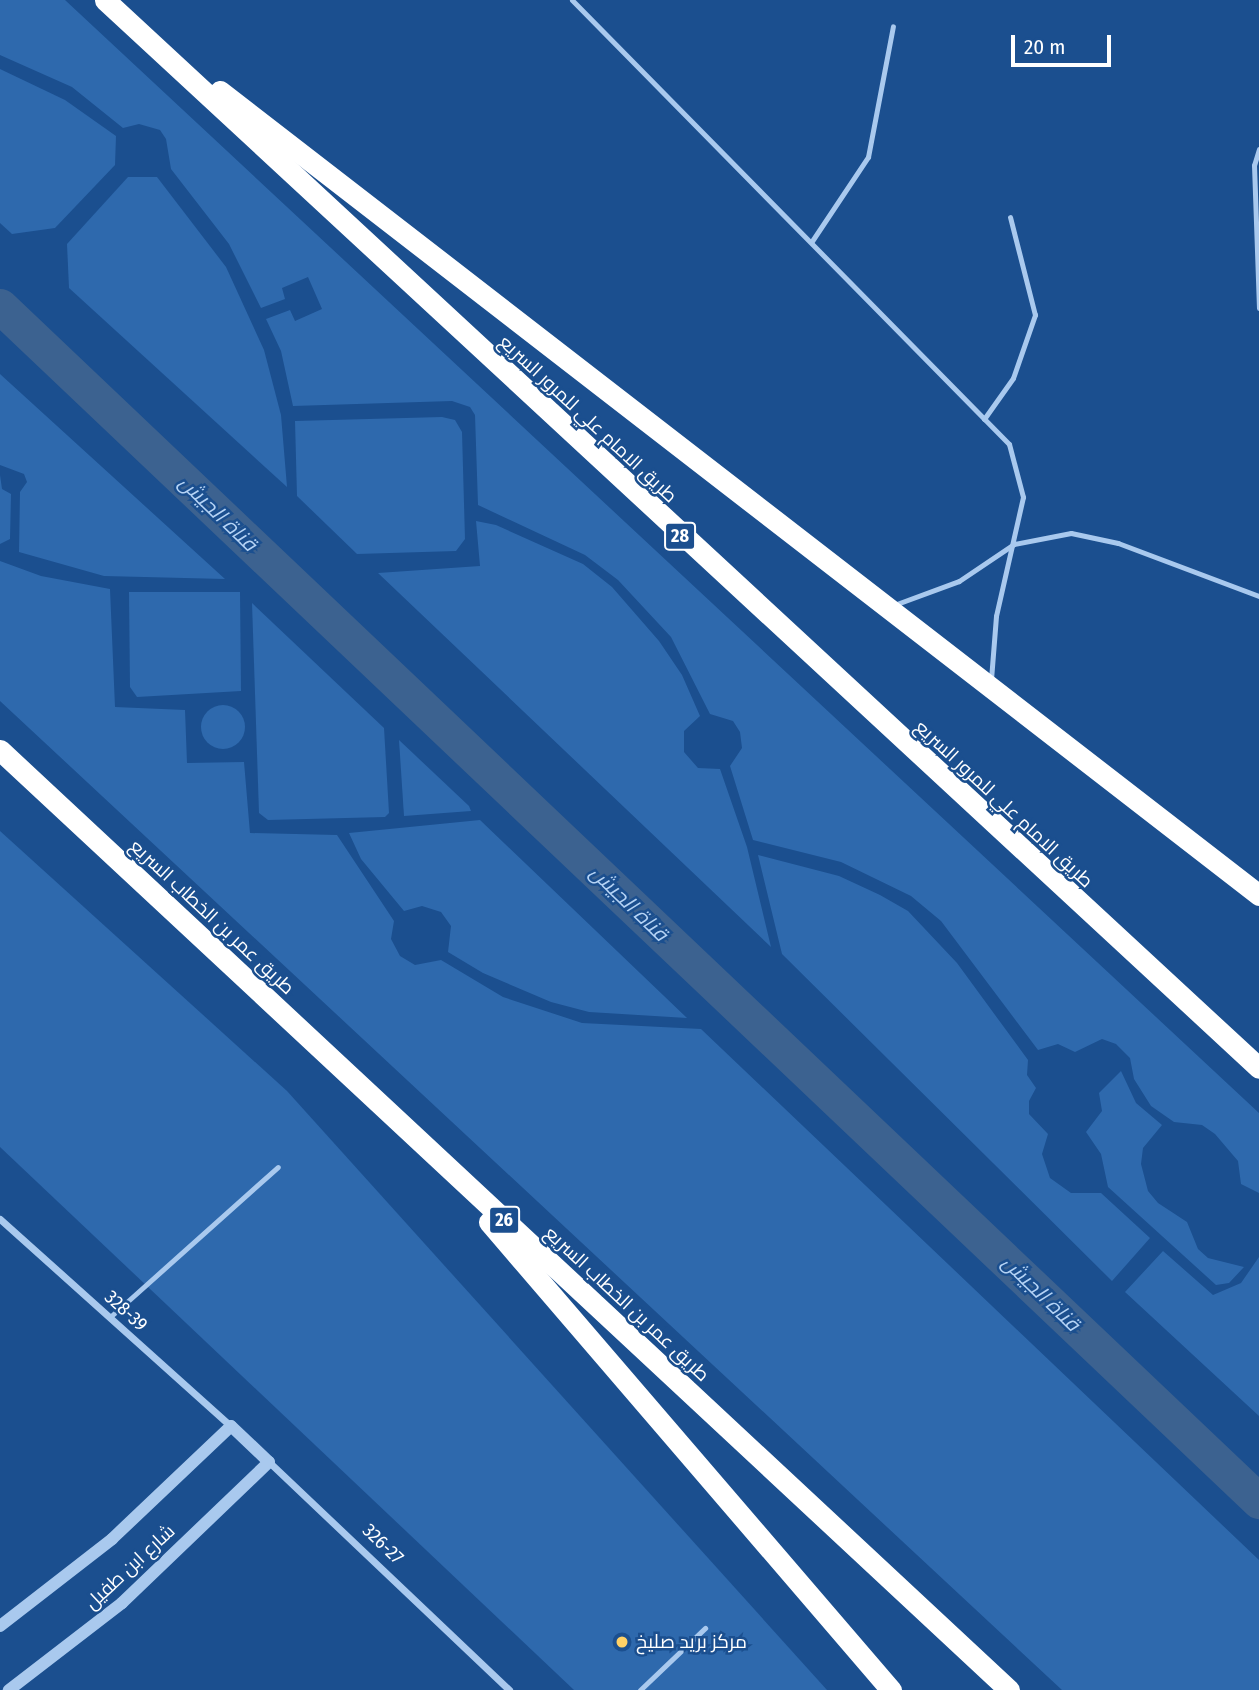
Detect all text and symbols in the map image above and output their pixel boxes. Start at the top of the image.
scale bar [1014,21,1114,65]
text: 20 m [1024,34,1065,60]
street label: طريق الامام علي للمرور السريع [494,330,682,508]
water label: قناة الجيش [174,470,262,556]
road number: 28 [662,522,698,550]
street label: طريق الامام علي للمرور السريع [910,715,1098,893]
street label: طريق عمر بن الخطاب السريع [125,835,299,999]
water label: قناة الجيش [585,860,673,946]
road number: 26 [486,1205,522,1234]
street label: طريق عمر بن الخطاب السريع [540,1222,714,1386]
water label: قناة الجيش [997,1250,1085,1336]
street label: 328-39 [100,1286,152,1336]
street label: 326-27 [358,1519,408,1569]
street label: شارع ابن طفيل [80,1520,180,1614]
place label: مركز بريد صليخ [636,1631,747,1653]
marker: مركز بريد صليخ [614,1634,630,1650]

